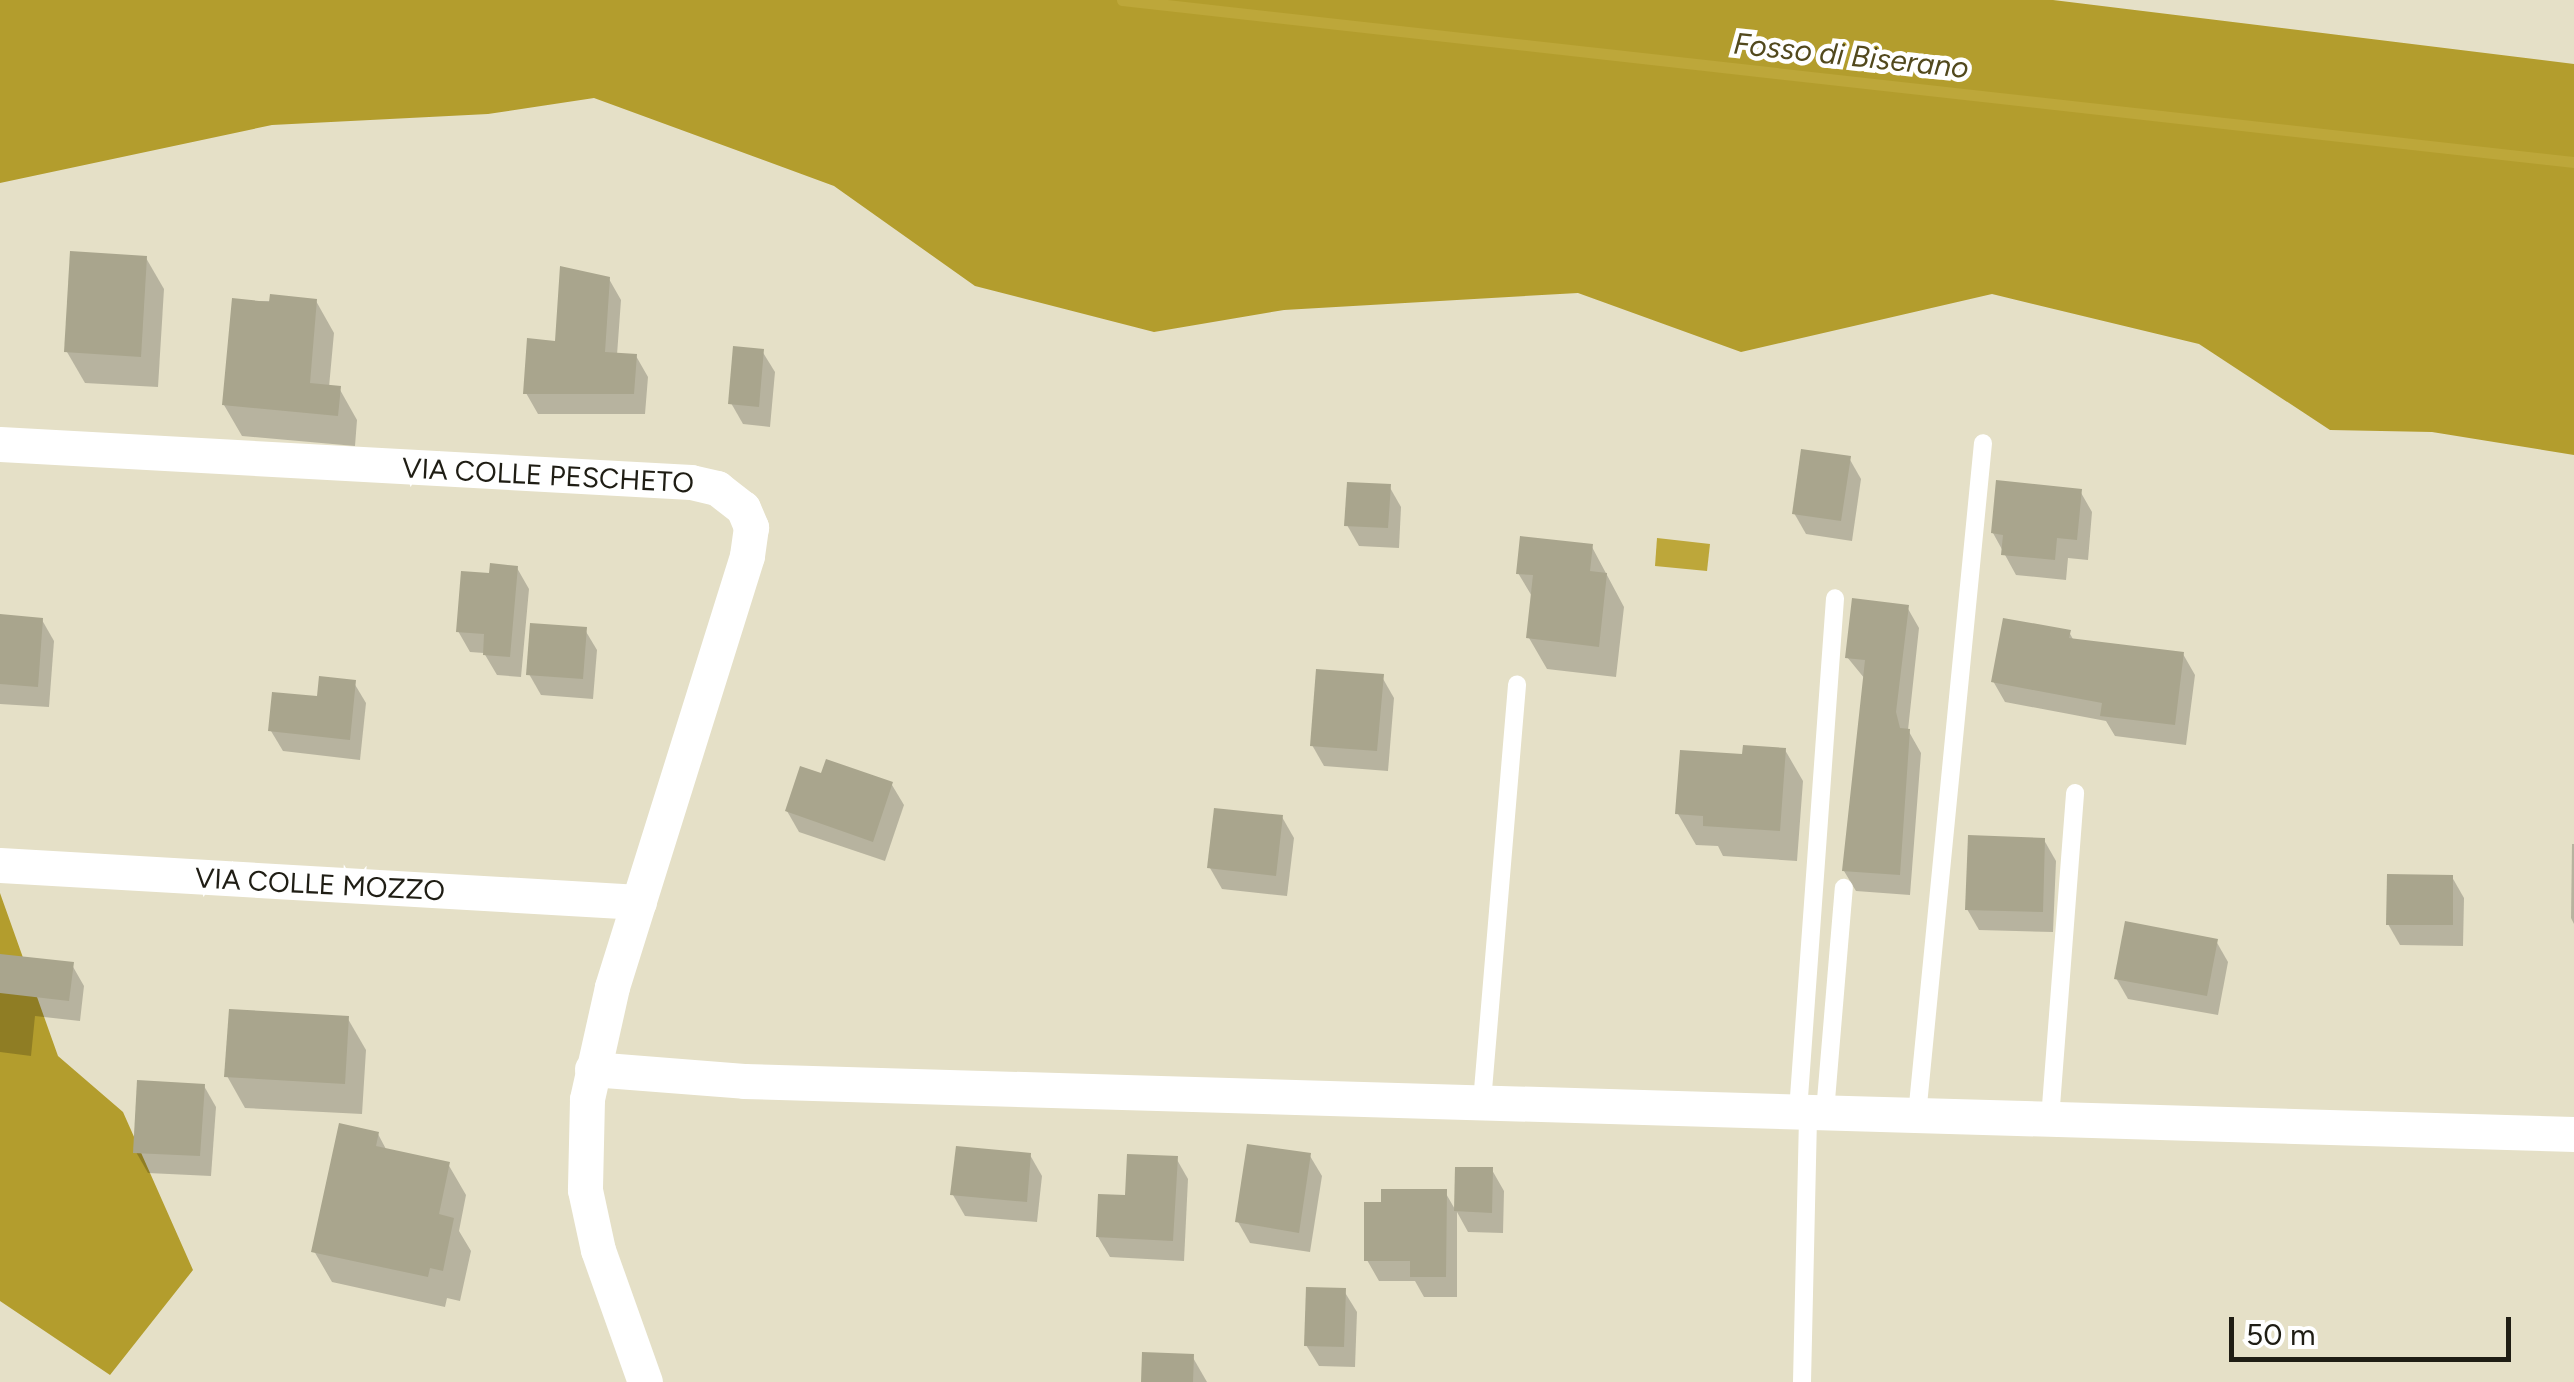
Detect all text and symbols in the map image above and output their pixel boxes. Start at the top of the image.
water label: Fosso di Biserano [1732,26,1970,86]
street label: VIA COLLE PESCHETO [401,451,695,499]
street label: VIA COLLE MOZZO [194,861,446,907]
scale bar [2234,1297,2516,1359]
text: 50 m [2246,1316,2315,1353]

